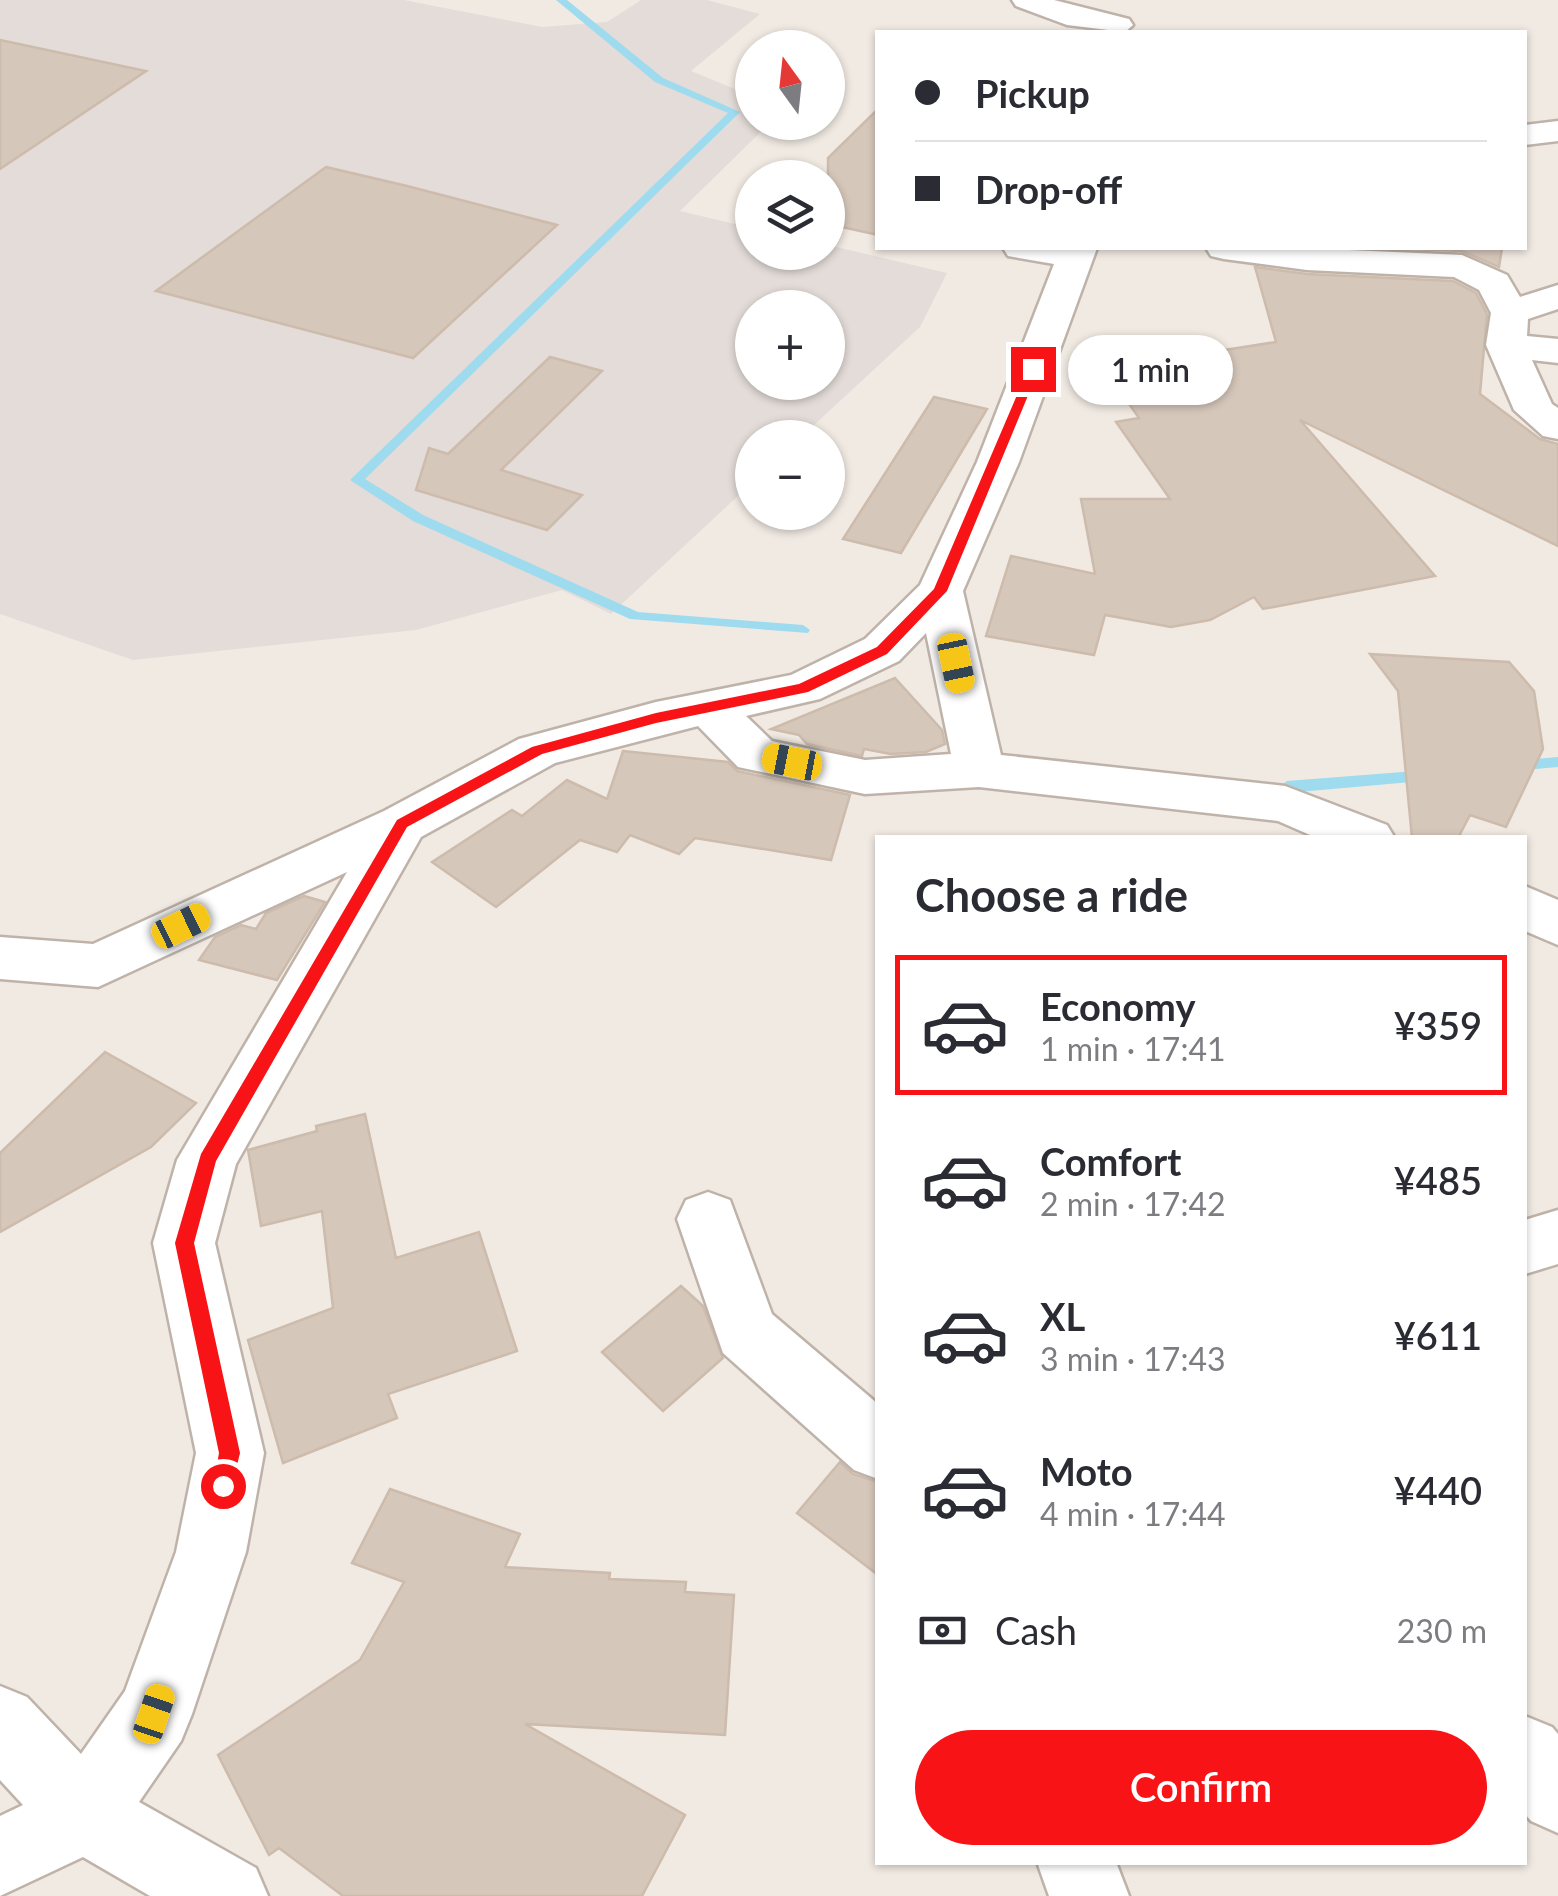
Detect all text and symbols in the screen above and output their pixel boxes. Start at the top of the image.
north arrow [735,30,845,140]
map controls [735,30,845,530]
text: Pickup [975,70,1090,116]
button: layers [735,160,845,270]
text: Drop-off [975,166,1122,212]
button: + [735,290,845,400]
callout: 1 min [1068,334,1233,404]
route end [1011,347,1056,392]
text: 1 min [1111,350,1190,389]
button: − [735,420,845,530]
car [935,631,977,695]
car [760,742,824,782]
text: Choose a ride [915,868,1188,922]
car [147,899,215,953]
icon: car [920,980,1010,1070]
text: Economy [1040,983,1195,1029]
text: ¥359 [1394,1002,1482,1048]
text: 1 min · 17:41 [1040,1029,1226,1068]
icon: car [920,1135,1010,1225]
text: Comfort [1040,1138,1181,1184]
text: ¥485 [1394,1157,1482,1203]
text: 2 min · 17:42 [1040,1184,1226,1223]
icon: car [920,1290,1010,1380]
text: XL [1040,1293,1085,1339]
text: ¥611 [1394,1312,1482,1358]
text: 3 min · 17:43 [1040,1339,1226,1378]
icon: car [920,1445,1010,1535]
text: Moto [1040,1448,1133,1494]
route start [201,1464,246,1509]
text: ¥440 [1394,1467,1482,1513]
text: 4 min · 17:44 [1040,1494,1226,1533]
icon: cash [915,1603,970,1658]
text: Cash [995,1607,1077,1653]
text: 230 m [1397,1611,1487,1650]
car [130,1681,178,1747]
button: Confirm [915,1730,1487,1845]

